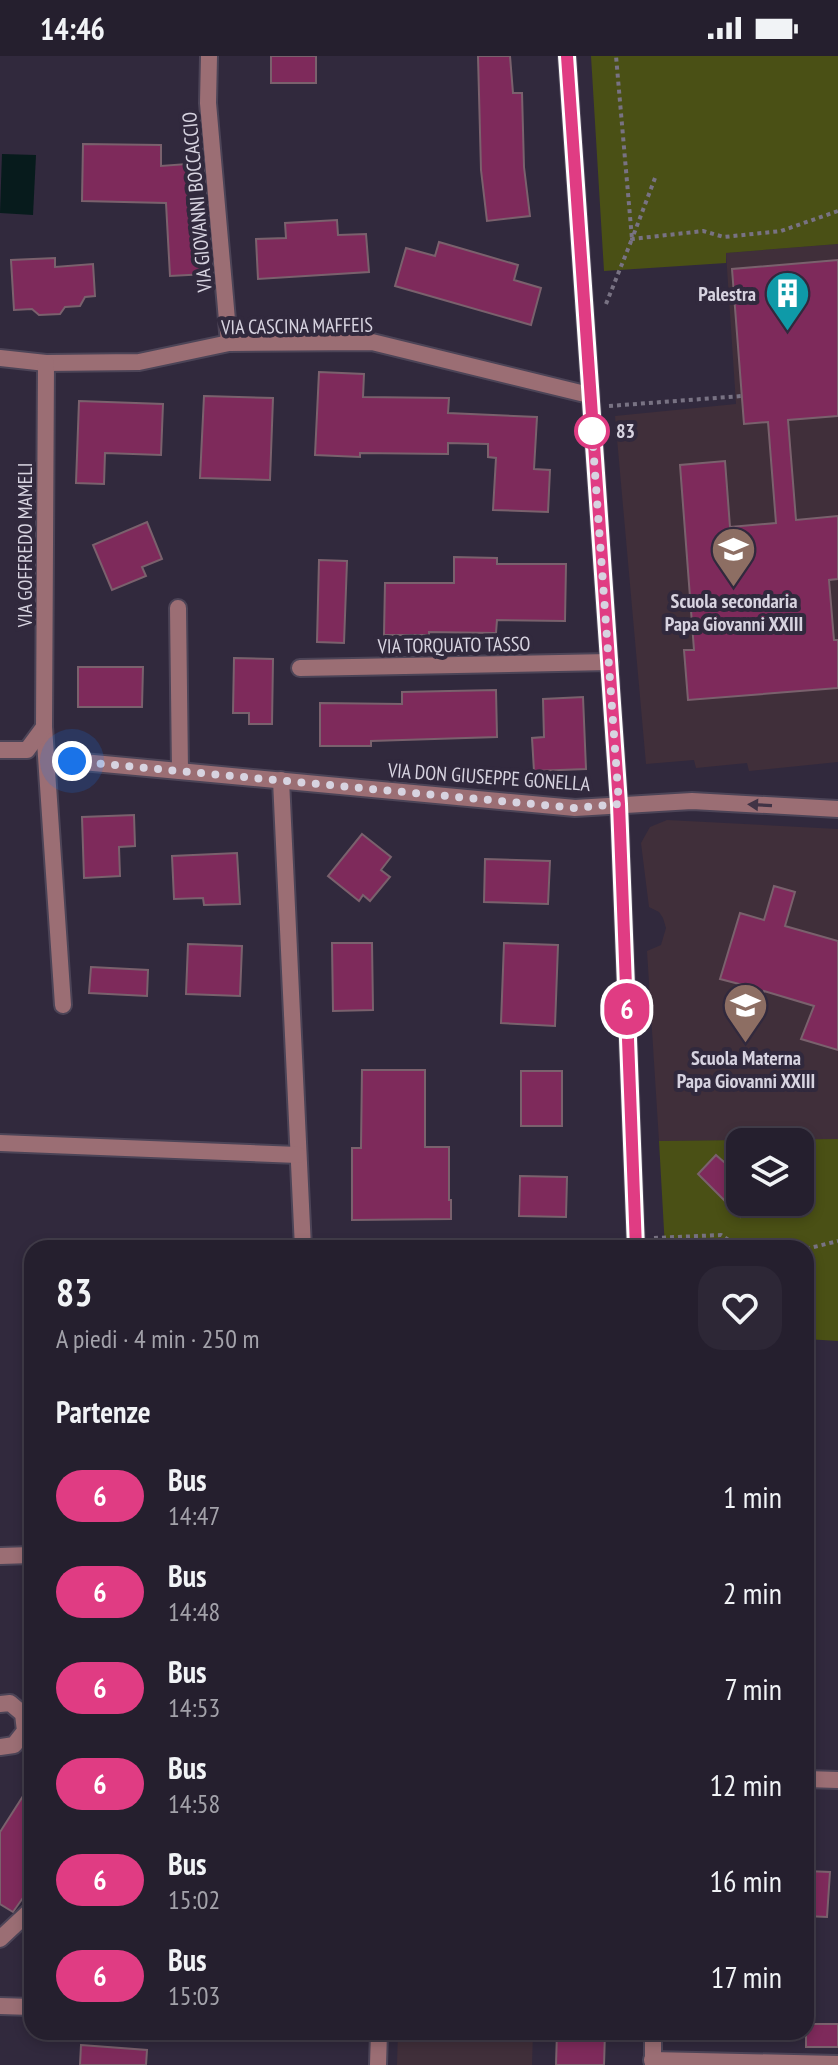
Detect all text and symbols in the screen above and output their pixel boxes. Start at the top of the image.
text: 14:46 [40,9,105,48]
street label: VIA GIOVANNI BOCCACCIO [176,111,218,294]
building icon: Palestra [763,270,811,333]
place label: Palestra [698,281,756,307]
street label: VIA CASCINA MAFFEIS [220,312,373,340]
marker: 83 [575,414,609,448]
place label: 83 [616,418,635,444]
street label: VIA GOFFREDO MAMELI [12,463,38,628]
school or university icon: Scuola secondaria Papa Giovanni XXIII [710,525,758,588]
place label: Scuola secondaria Papa Giovanni XXIII [665,588,803,637]
street label: VIA TORQUATO TASSO [376,631,531,659]
your location [52,741,92,781]
street label: VIA DON GIUSEPPE GONELLA [386,757,592,797]
one-way arrow [747,798,772,811]
school or university icon: Scuola Materna Papa Giovanni XXIII [722,982,770,1045]
line badge: 6 [601,983,653,1035]
text: 6 [620,990,634,1027]
place label: Scuola Materna Papa Giovanni XXIII [677,1045,815,1094]
map controls [726,1128,814,1216]
button: layers [726,1128,814,1216]
button: heart [698,1266,782,1350]
text: 83 [56,1267,92,1316]
text: A piedi · 4 min · 250 m [56,1322,259,1355]
text: Partenze [56,1392,151,1431]
text: Bus [168,1460,207,1499]
text: 6 [93,1477,107,1514]
text: 1 min [723,1477,782,1516]
text: 14:47 [168,1499,220,1532]
text: Bus [168,1556,207,1595]
text: 6 [93,1573,107,1610]
text: 2 min [723,1573,782,1612]
text: 14:48 [168,1595,220,1628]
text: Bus [168,1652,207,1691]
text: 6 [93,1669,107,1706]
text: 7 min [724,1669,782,1708]
text: 14:53 [168,1691,220,1724]
text: Bus [168,1748,207,1787]
text: 6 [93,1765,107,1802]
text: 12 min [709,1765,782,1804]
text: 14:58 [168,1787,220,1820]
text: Bus [168,1844,207,1883]
text: 6 [93,1861,107,1898]
text: 16 min [709,1861,782,1900]
text: 15:02 [168,1883,220,1916]
text: Bus [168,1940,207,1979]
text: 6 [93,1957,107,1994]
text: 17 min [711,1957,782,1996]
text: 15:03 [168,1979,220,2012]

